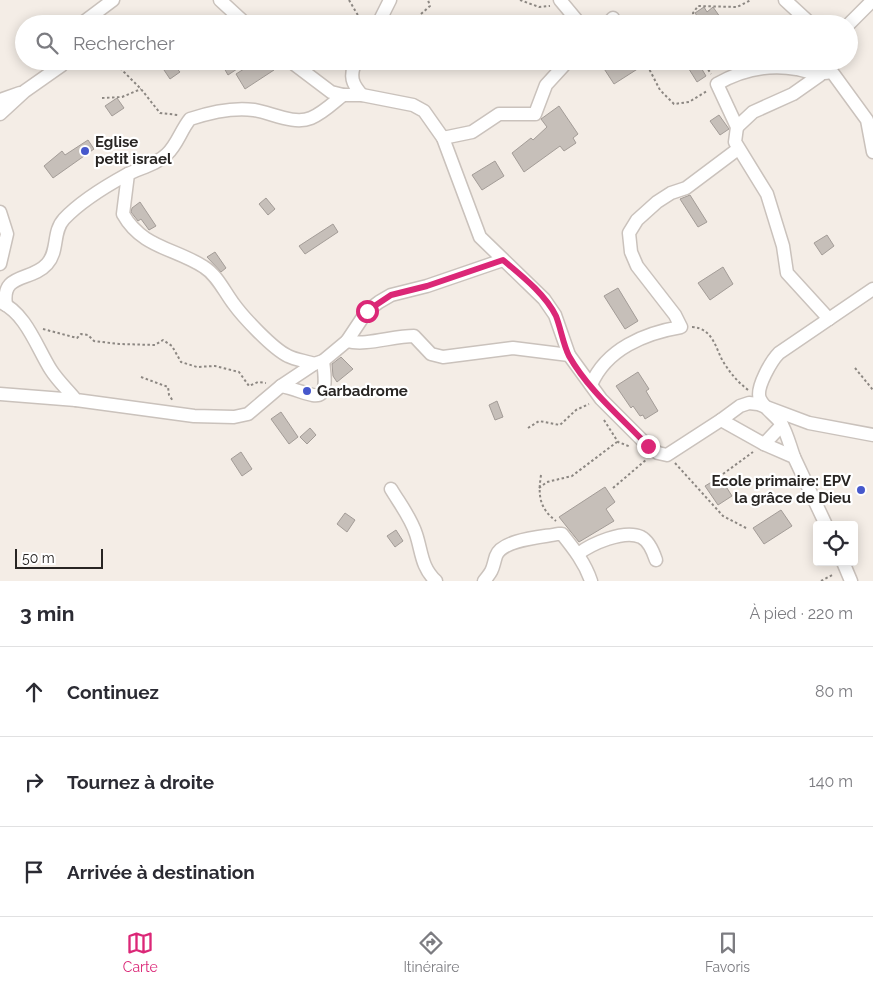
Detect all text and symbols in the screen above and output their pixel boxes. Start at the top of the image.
search box [15,15,858,70]
icon: search [33,29,61,57]
text: Rechercher [73,32,175,54]
place label: Eglise petit israel [95,133,172,168]
marker: Eglise petit israel [79,145,91,157]
route start [356,300,379,323]
place label: Garbadrome [317,382,408,400]
marker: Garbadrome [301,385,313,397]
route end [637,435,660,458]
place label: Ecole primaire: EPV la grâce de Dieu [711,472,852,507]
marker: Ecole primaire: EPV la grâce de Dieu [855,484,867,496]
map controls [813,521,858,566]
button: locate [813,521,858,566]
scale bar [15,546,102,569]
text: 50 m [22,550,55,566]
text: 3 min [20,601,74,626]
text: À pied · 220 m [749,604,853,623]
icon: ahead [20,678,48,706]
text: Continuez [67,681,159,703]
text: 80 m [815,682,853,701]
icon: right [20,768,48,796]
text: Tournez à droite [67,771,214,793]
text: 140 m [809,772,853,791]
icon: arrive [20,858,48,886]
text: Arrivée à destination [67,861,255,883]
tab: Carte [123,929,158,975]
tab: Itinéraire [403,929,459,975]
tab: Favoris [705,929,750,975]

